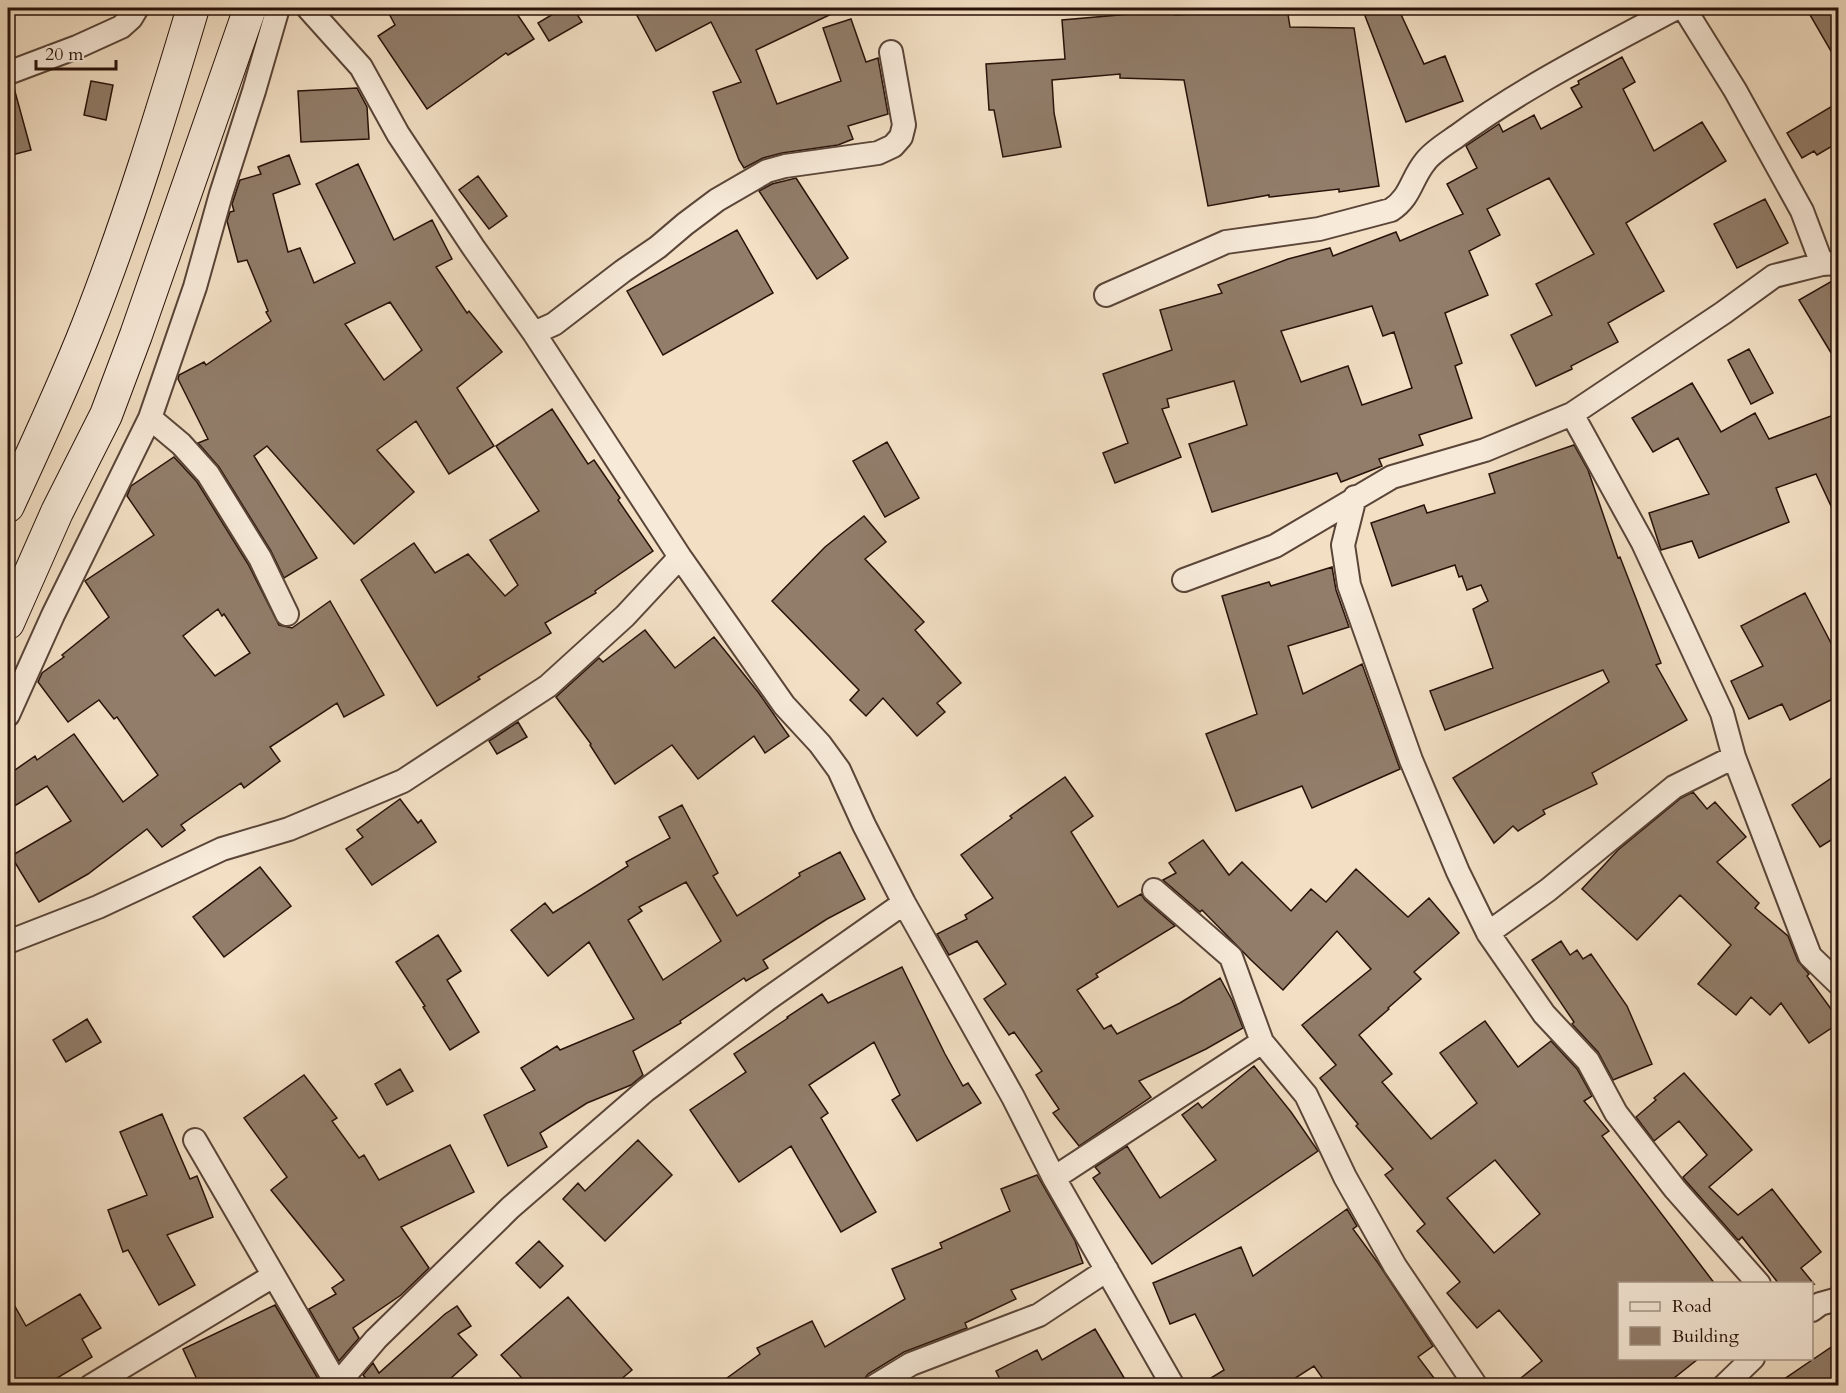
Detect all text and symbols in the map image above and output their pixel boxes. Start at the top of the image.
scale bar [36,33,116,71]
text: 20 m [45,42,84,67]
legend [1618,1282,1813,1360]
text: Road [1672,1294,1712,1319]
text: Building [1672,1324,1740,1349]

